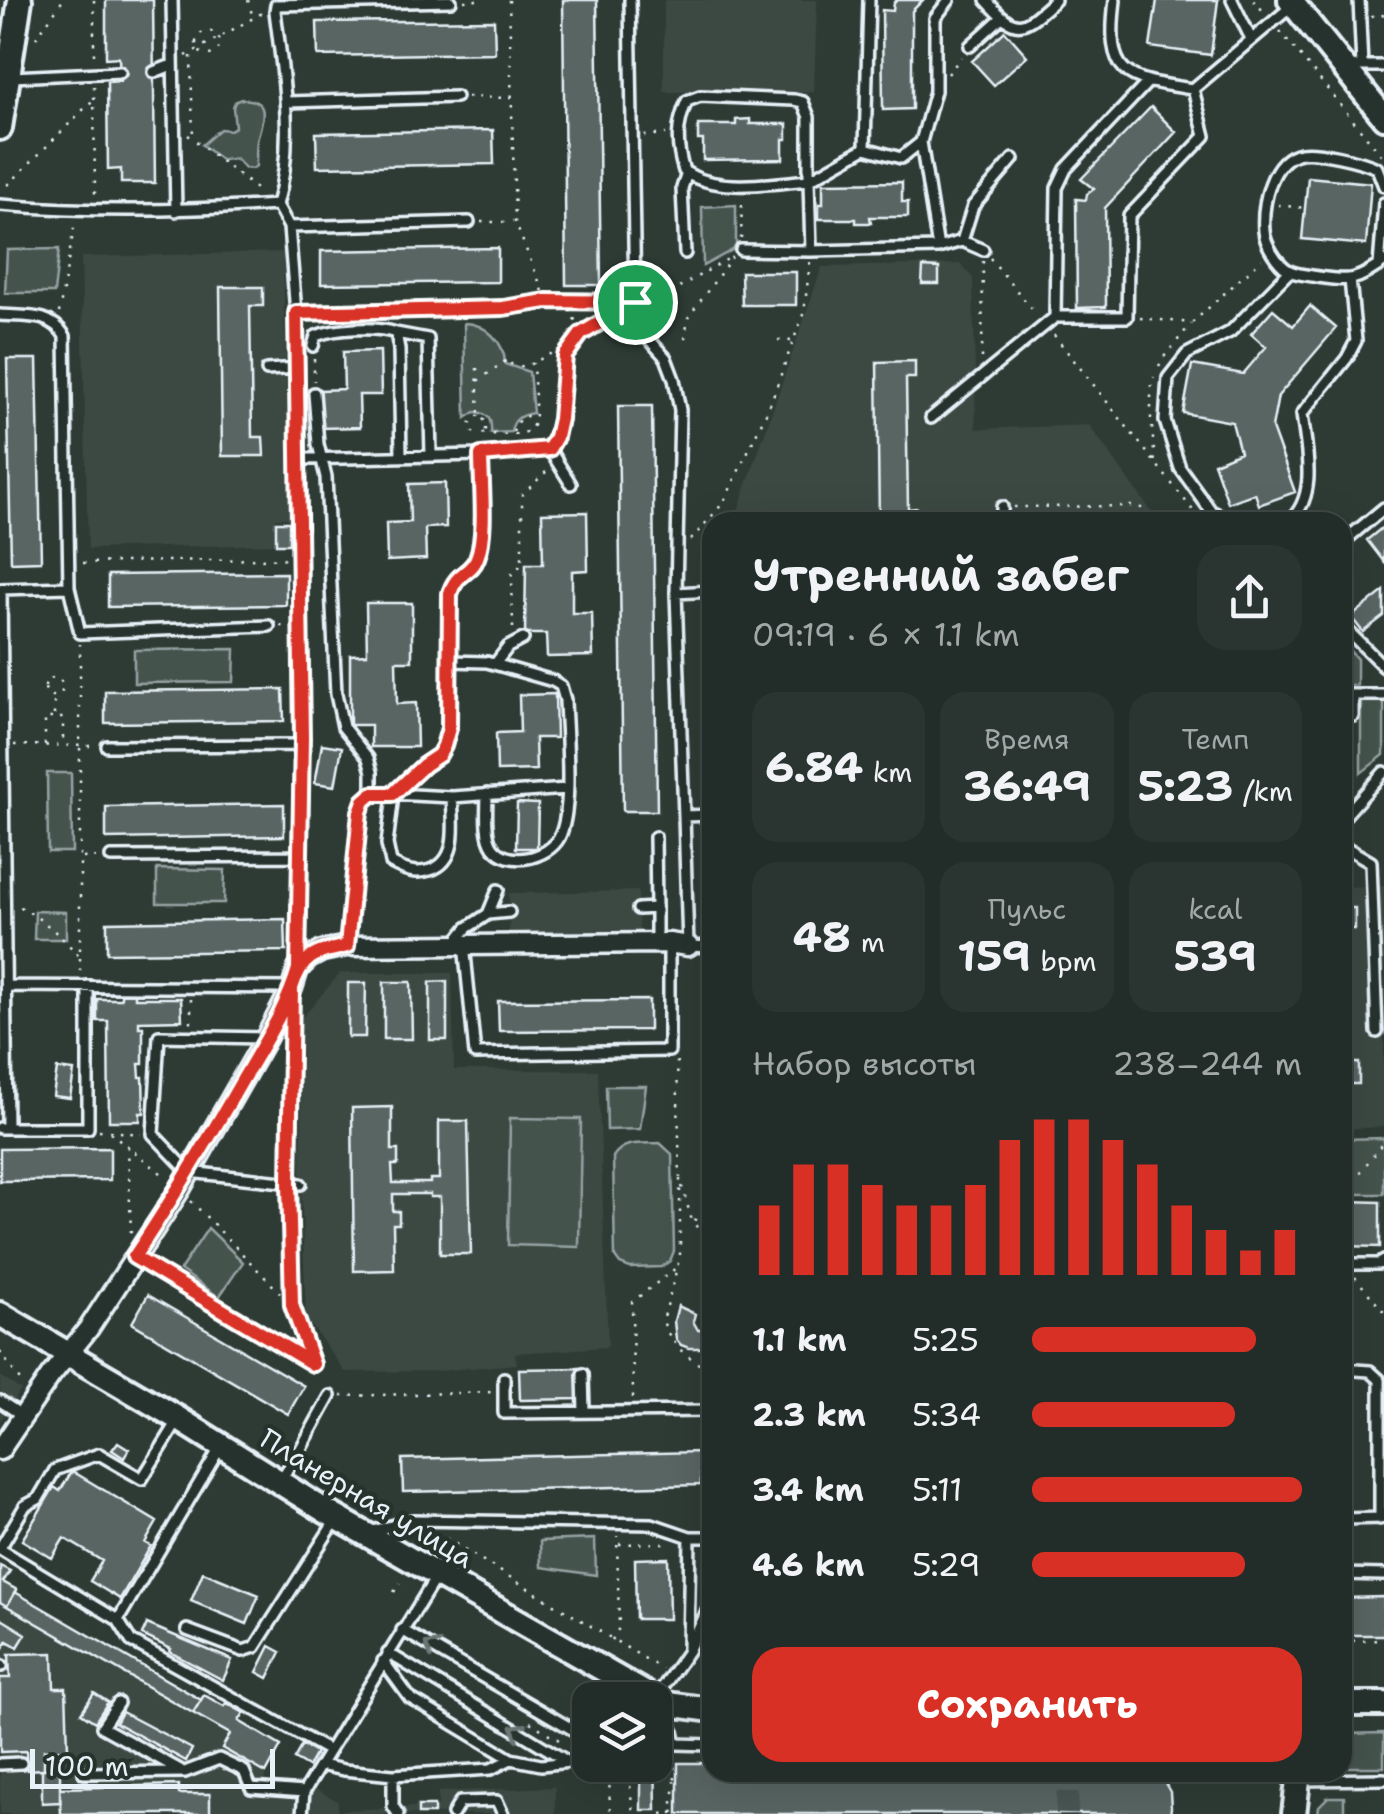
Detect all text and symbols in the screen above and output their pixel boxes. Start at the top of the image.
pin [593,260,678,345]
icon: arrive [608,275,663,330]
text: Утренний забег [752,545,1129,605]
button: share [1197,545,1302,650]
text: 09:19 · 6 × 1.1 km [752,613,1020,656]
text: Время [984,720,1070,758]
text: Темп [1181,720,1249,758]
text: 6.84 [765,739,863,795]
text: km [863,753,912,791]
text: 36:49 [963,758,1091,814]
text: 5:23 [1138,758,1233,814]
text: /km [1233,772,1293,810]
text: Пульс [988,890,1066,928]
text: kcal [1188,890,1243,928]
text: 48 [793,909,851,965]
text: m [851,923,885,961]
text: 159 [957,928,1031,984]
text: 539 [1174,928,1257,984]
text: bpm [1031,942,1097,980]
text: Набор высоты [752,1042,977,1085]
text: 238–244 m [1112,1042,1302,1085]
text: 1.1 km [752,1318,847,1361]
text: 5:25 [912,1318,979,1361]
text: 2.3 km [752,1393,866,1436]
text: 5:34 [912,1393,981,1436]
street label: Планерная улица [253,1419,481,1577]
text: 3.4 km [752,1468,864,1511]
text: 5:11 [912,1468,963,1511]
text: 4.6 km [752,1543,864,1586]
text: 5:29 [912,1543,981,1586]
one-way arrow [424,1639,442,1659]
button: Сохранить [752,1647,1302,1762]
map controls [572,1682,672,1782]
button: layers [572,1682,672,1782]
one-way arrow [510,1723,528,1742]
scale bar [30,1744,275,1788]
text: 100 m [45,1747,129,1785]

